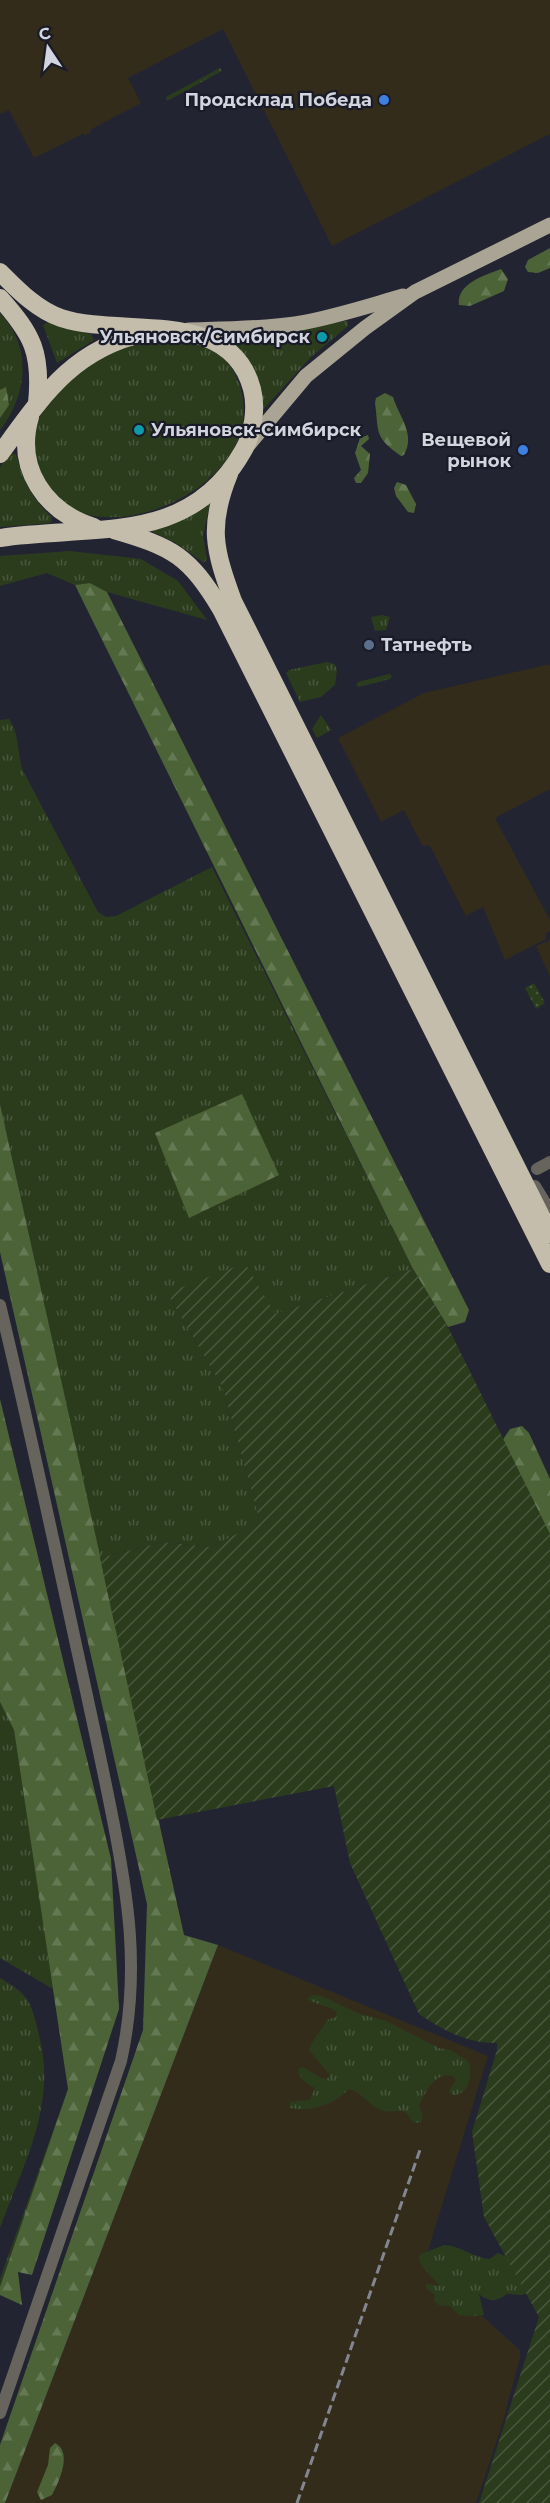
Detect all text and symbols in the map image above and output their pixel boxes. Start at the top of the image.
north arrow [18,18,78,78]
text: С [37,23,53,44]
place label: Продсклад Победа [184,89,372,111]
marker: Продсклад Победа [377,93,391,107]
place label: Ульяновск/Симбирск [100,326,310,348]
marker: Ульяновск/Симбирск [315,330,329,344]
place label: Ульяновск-Симбирск [151,419,362,441]
marker: Ульяновск-Симбирск [132,423,146,437]
place label: Вещевой рынок [421,429,511,472]
marker: Вещевой рынок [516,443,530,457]
place label: Татнефть [381,634,472,656]
marker: Татнефть [362,638,376,652]

